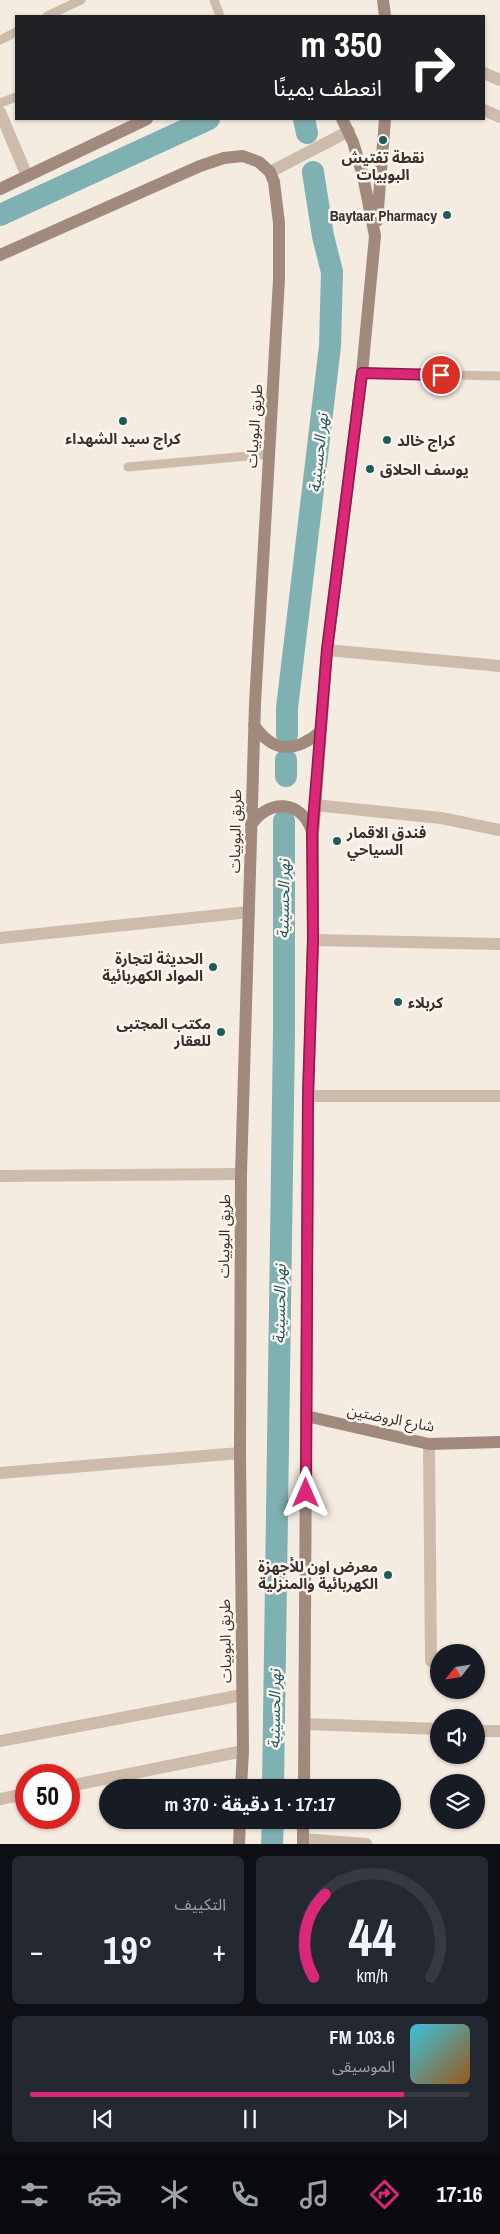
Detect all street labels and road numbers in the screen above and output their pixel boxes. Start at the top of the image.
street label: طريق البوبيات [241,383,267,469]
street label: طريق البوبيات [224,789,246,873]
street label: طريق البوبيات [213,1194,235,1278]
street label: شارع الروضتين [345,1399,437,1439]
street label: طريق البوبيات [214,1599,236,1683]

